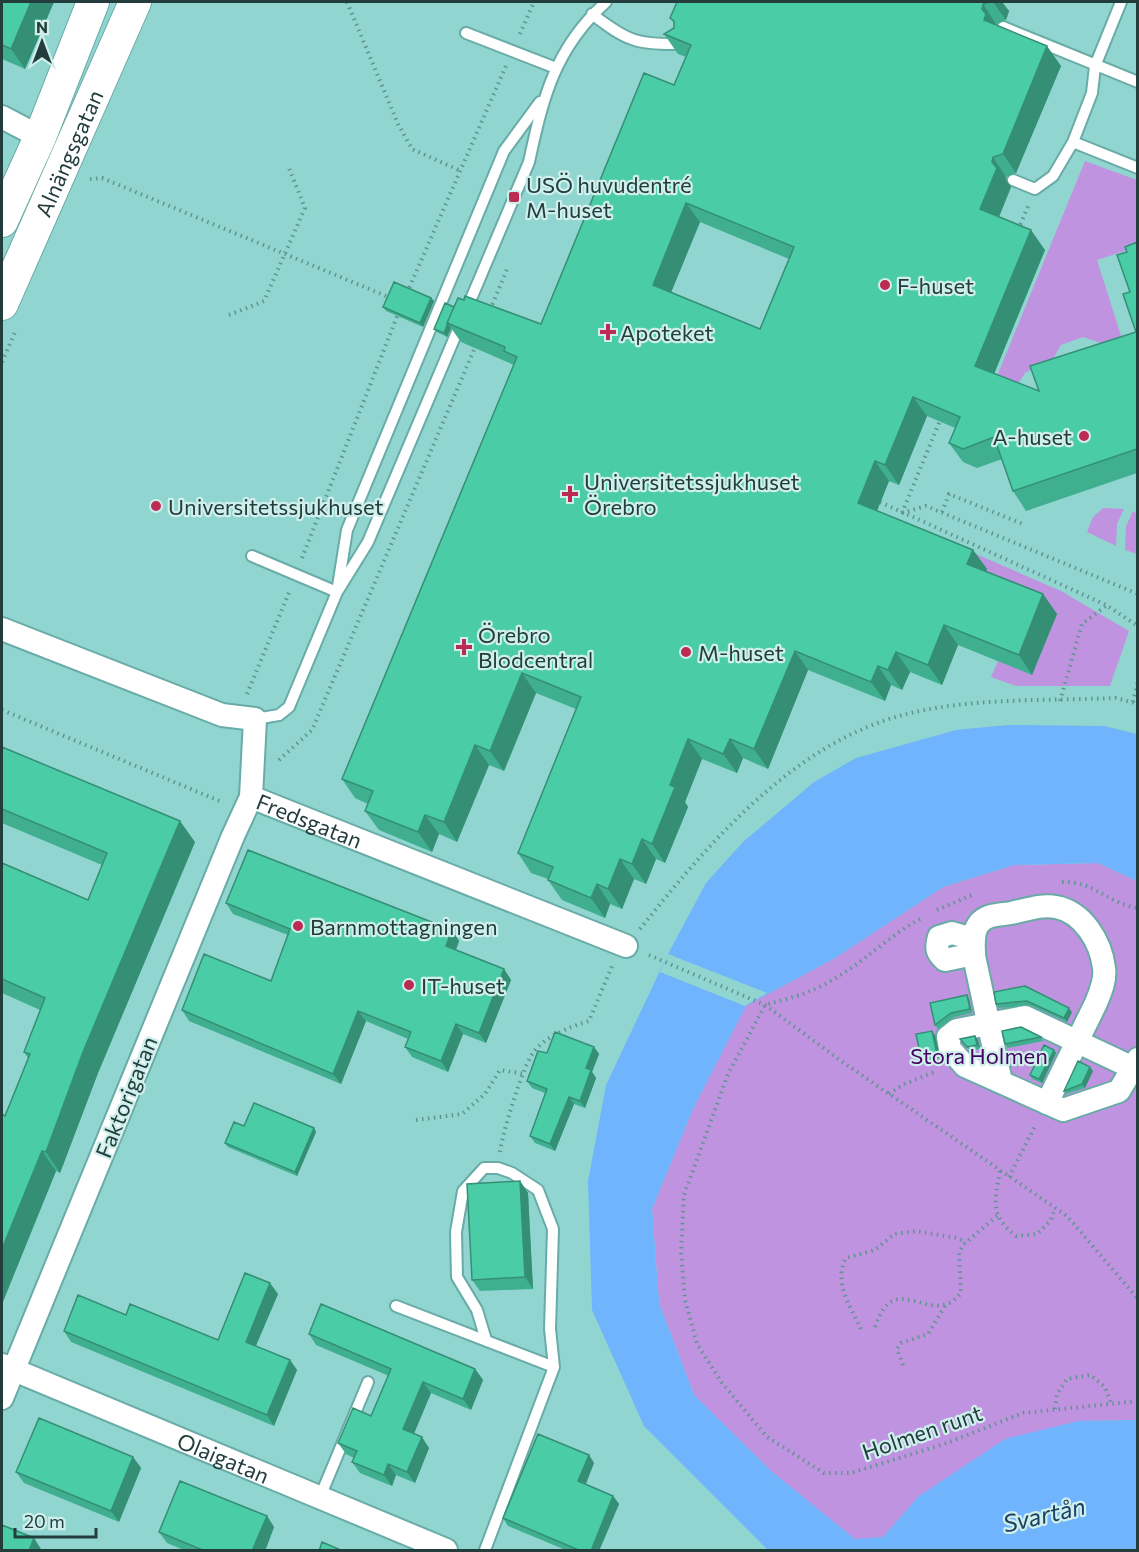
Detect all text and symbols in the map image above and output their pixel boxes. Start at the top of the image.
north arrow [12,12,72,72]
text: N [36,17,48,36]
street label: Alnängsgatan [29,85,108,221]
place label: USÖ huvudentré M-huset [526,171,692,223]
marker: USÖ huvudentré M-huset [507,190,521,204]
place label: F-huset [897,272,974,299]
marker: F-huset [878,278,892,292]
place label: Apoteket [620,319,714,346]
marker: Apoteket [601,325,615,339]
place label: A-huset [993,423,1072,450]
marker: A-huset [1077,429,1091,443]
place label: Universitetssjukhuset Örebro [584,468,799,520]
marker: Universitetssjukhuset Örebro [561,485,579,503]
place label: Universitetssjukhuset [168,493,383,520]
marker: Universitetssjukhuset [149,499,163,513]
place label: Örebro Blodcentral [478,621,593,673]
marker: Örebro Blodcentral [455,638,473,656]
place label: M-huset [698,639,784,666]
marker: M-huset [679,645,693,659]
street label: Fredsgatan [253,787,366,853]
place label: Barnmottagningen [310,913,498,940]
marker: Barnmottagningen [291,919,305,933]
place label: IT-huset [421,972,505,999]
marker: IT-huset [402,978,416,992]
street label: Faktorigatan [89,1032,163,1162]
park label: Stora Holmen [910,1042,1048,1069]
street label: Holmen runt [858,1399,986,1465]
street label: Olaigatan [173,1426,274,1488]
water label: Svartån [1000,1490,1088,1538]
scale bar [15,1501,96,1539]
text: 20 m [24,1510,65,1532]

